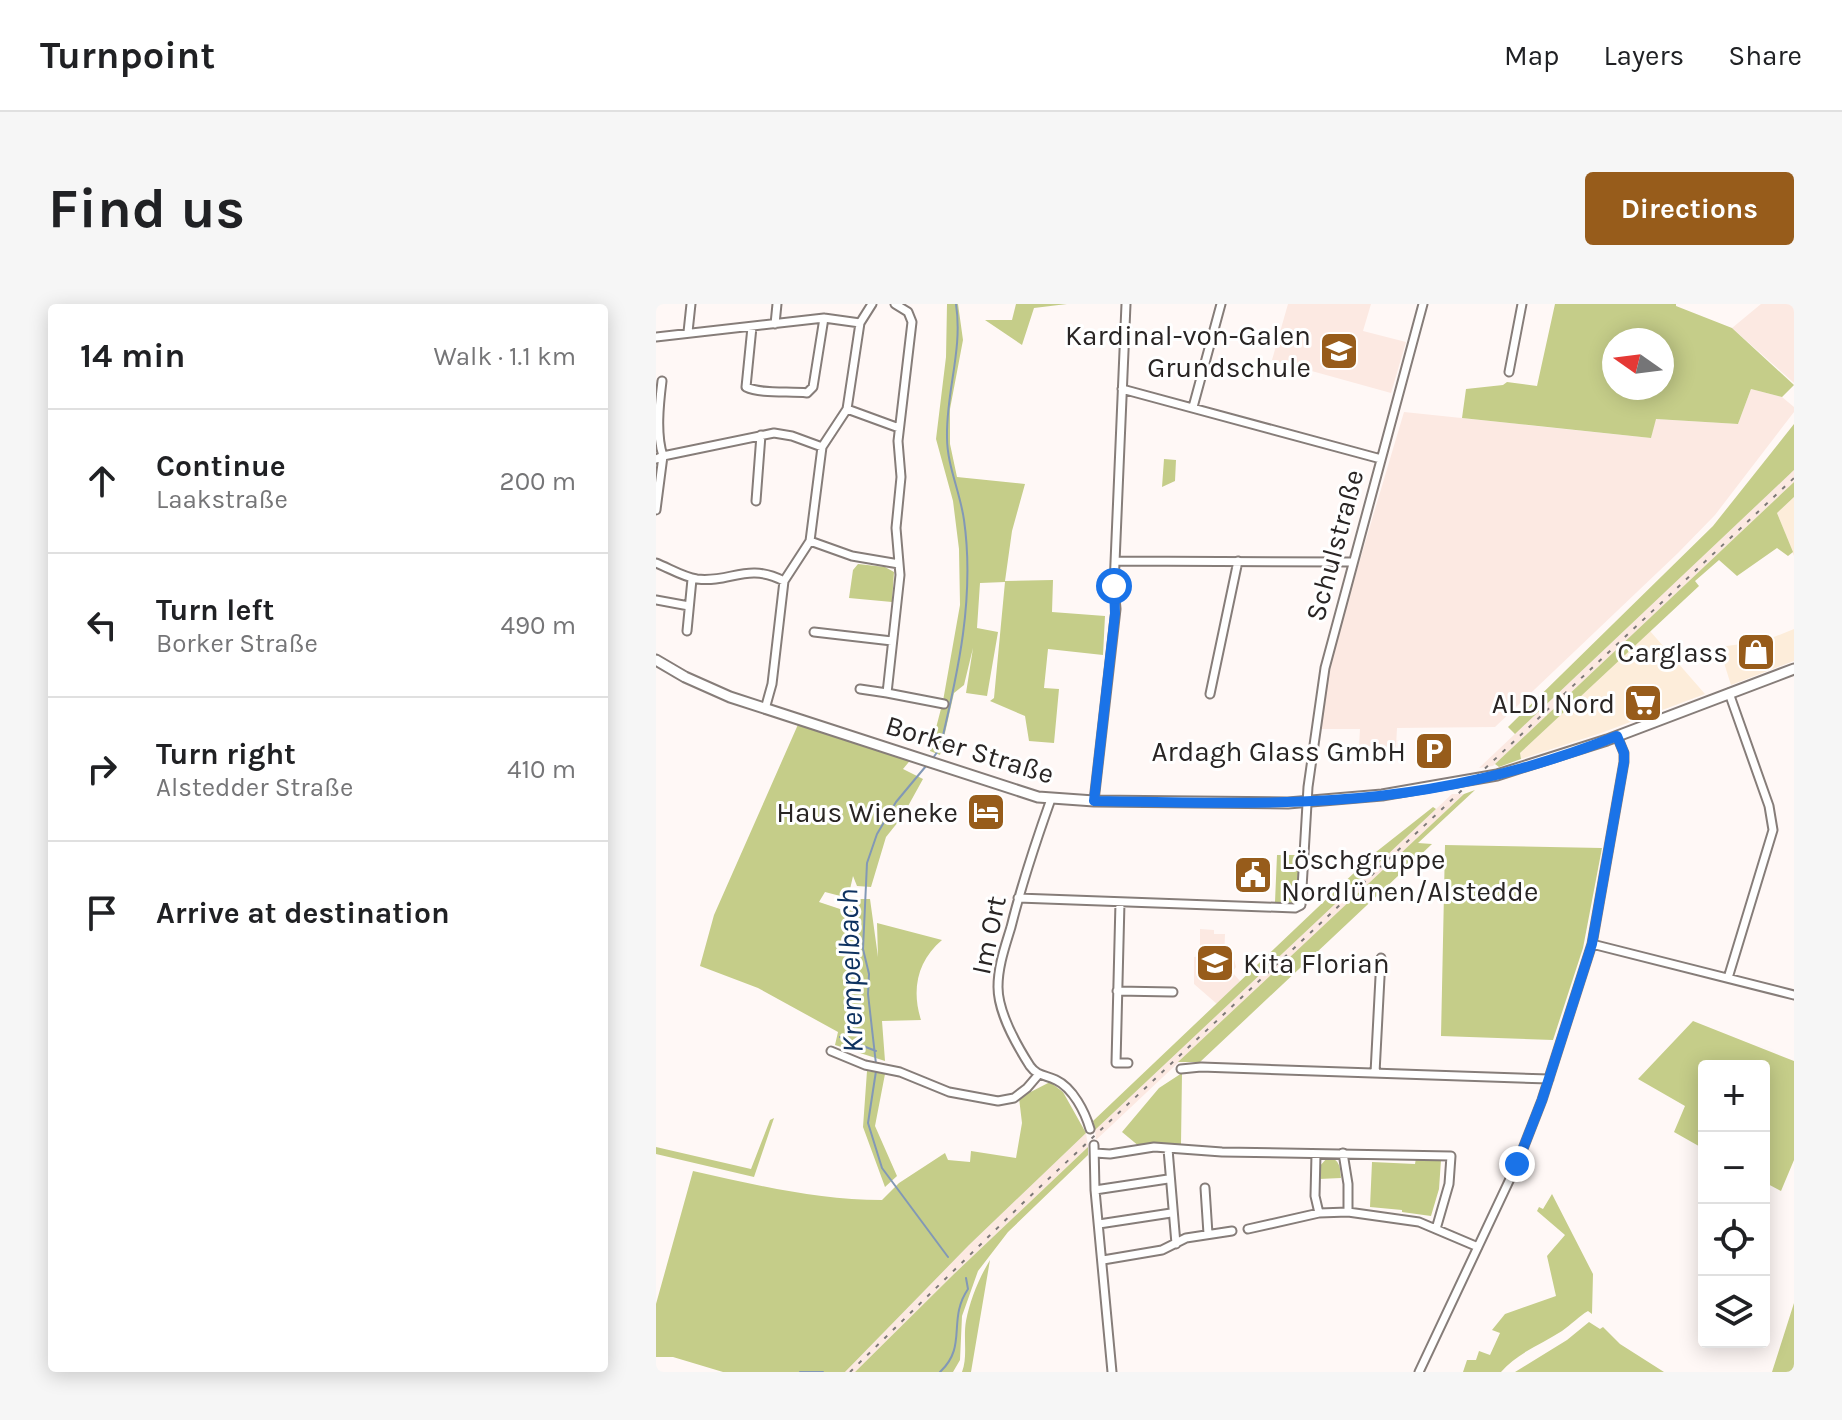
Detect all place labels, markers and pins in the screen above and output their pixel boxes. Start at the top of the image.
place label: Kardinal-von-Galen Grundschule [1065,319,1311,384]
school or university icon: Kardinal-von-Galen Grundschule [1318,330,1360,372]
shop icon: Carglass [1735,631,1777,673]
place label: Carglass [1617,636,1728,669]
supermarket icon: ALDI Nord [1622,682,1664,724]
place label: ALDI Nord [1492,687,1615,720]
parking icon: Ardagh Glass GmbH [1413,730,1455,772]
place label: Ardagh Glass GmbH [1152,735,1406,768]
hotel icon: Haus Wieneke [965,791,1007,833]
place label: Haus Wieneke [776,796,958,829]
place label: Löschgruppe Nordlünen/Alstedde [1281,843,1538,908]
public building icon: Löschgruppe Nordlünen/Alstedde [1232,854,1274,896]
school or university icon: Kita Florian [1194,942,1236,984]
place label: Kita Florian [1243,947,1390,980]

